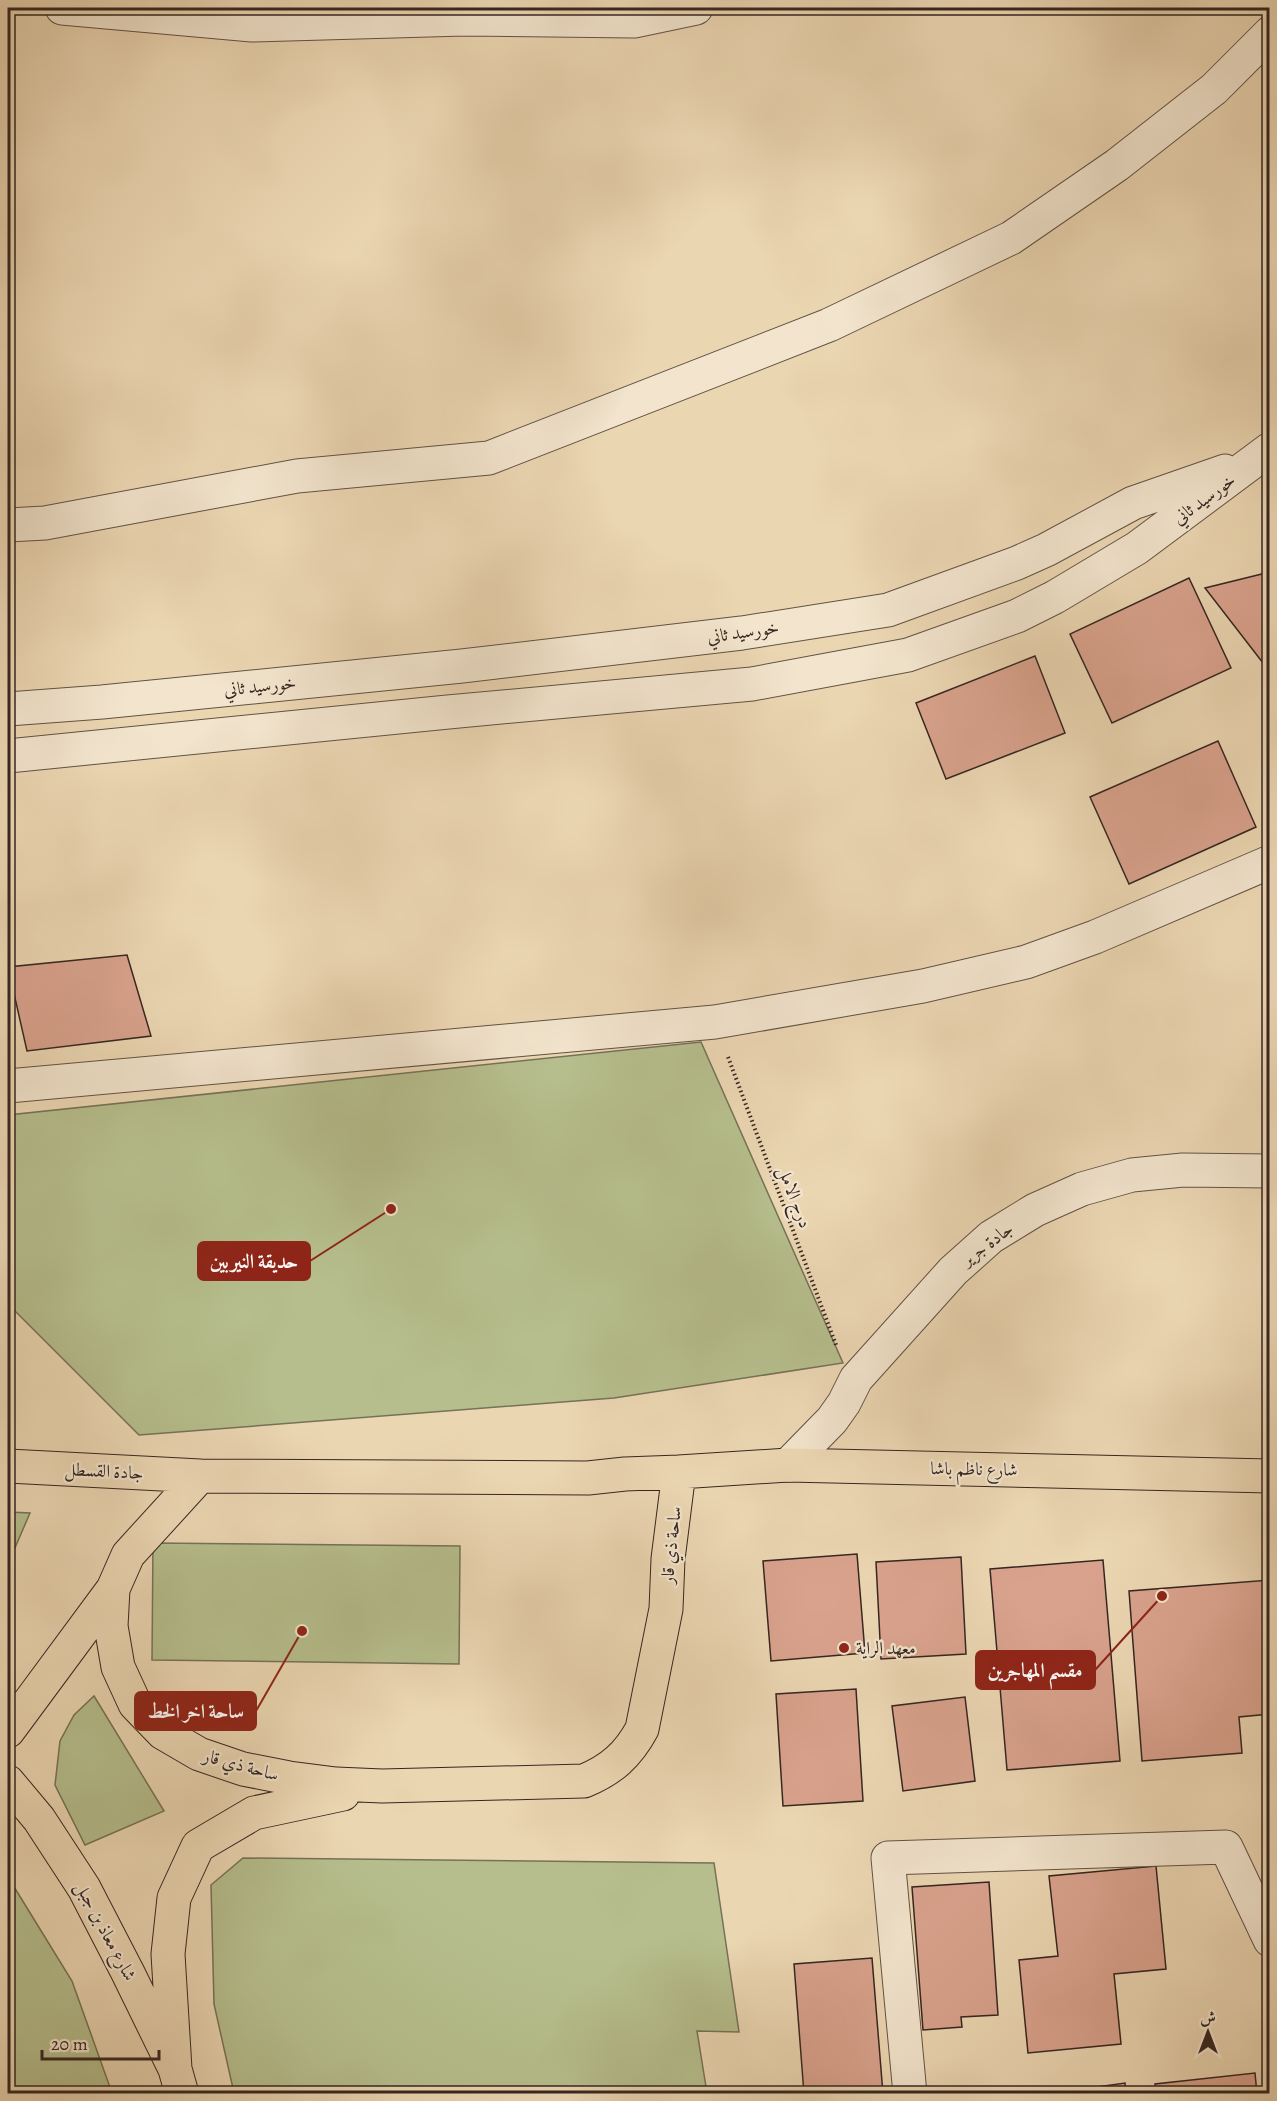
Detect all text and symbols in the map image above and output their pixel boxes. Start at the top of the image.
street label: خورسيد ثاني [1168,468,1242,532]
street label: خورسيد ثاني [705,615,781,652]
street label: خورسيد ثاني [223,670,298,705]
street label: درج الامل [768,1162,818,1233]
street label: جادة جرير [955,1217,1018,1273]
callout: حديقة النيربين [198,1242,310,1280]
text: حديقة النيربين [210,1248,298,1275]
street label: شارع ناظم باشا [930,1456,1018,1487]
street label: جادة القسطل [64,1457,144,1486]
street label: ساحة ذي قار [655,1505,690,1587]
place label: معهد الراية [856,1636,916,1660]
marker: معهد الراية [837,1641,851,1655]
callout: مقسم المهاجرين [976,1651,1095,1689]
text: مقسم المهاجرين [987,1657,1083,1690]
callout: ساحة اخر الخط [135,1692,256,1730]
text: ساحة اخر الخط [148,1698,244,1725]
street label: ساحة ذي قار [198,1743,282,1790]
street label: شارع معاذ بن جبل [67,1877,142,1986]
north arrow [1178,2002,1238,2062]
text: ش [1200,2007,1216,2029]
scale bar [42,2023,159,2061]
text: 20 m [51,2032,88,2056]

